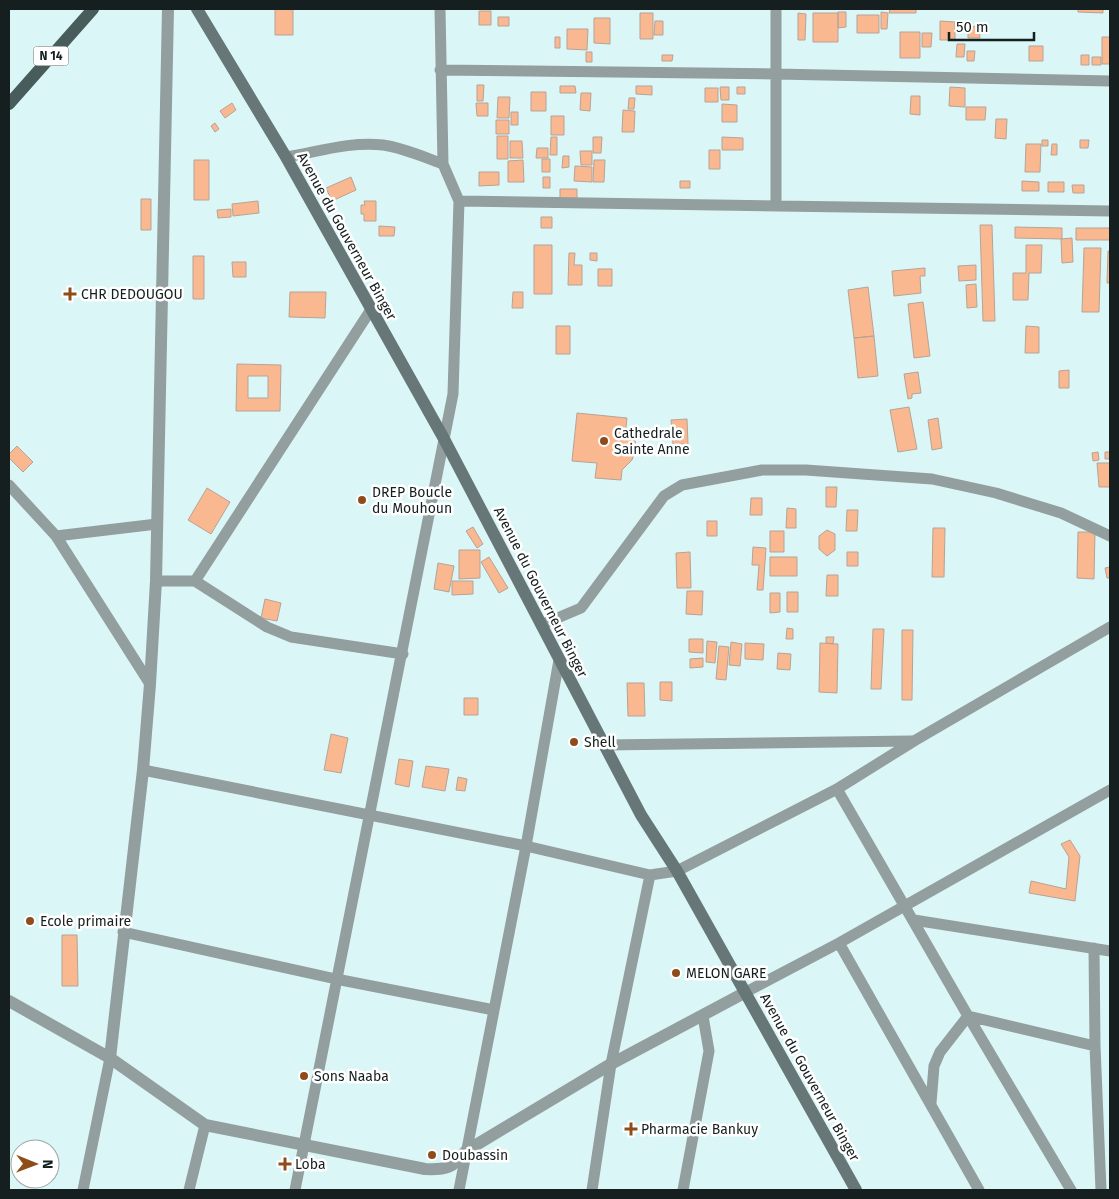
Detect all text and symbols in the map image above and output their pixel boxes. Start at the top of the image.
scale bar [949,10,1034,42]
text: 50 m [956,18,989,36]
road number: N 14 [34,46,68,66]
street label: Avenue du Gouverneur Binger [293,149,400,324]
place label: CHR DEDOUGOU [81,286,183,303]
marker: CHR DEDOUGOU [63,287,77,301]
place label: Cathedrale Sainte Anne [614,425,690,458]
marker: Cathedrale Sainte Anne [598,435,610,447]
place label: DREP Boucle du Mouhoun [372,484,452,517]
marker: DREP Boucle du Mouhoun [356,494,368,506]
street label: Avenue du Gouverneur Binger [490,504,591,681]
place label: Shell [584,734,616,751]
marker: Shell [568,736,580,748]
place label: Ecole primaire [40,913,131,930]
marker: Ecole primaire [24,915,36,927]
place label: MELON GARE [686,965,767,982]
marker: MELON GARE [670,967,682,979]
street label: Avenue du Gouverneur Binger [756,990,863,1165]
place label: Sons Naaba [314,1068,389,1085]
marker: Sons Naaba [298,1070,310,1082]
place label: Pharmacie Bankuy [641,1121,758,1138]
marker: Pharmacie Bankuy [625,1123,637,1135]
north arrow [10,1139,60,1189]
place label: Doubassin [442,1147,508,1164]
marker: Doubassin [426,1149,438,1161]
place label: Loba [295,1156,326,1173]
marker: Loba [279,1158,291,1170]
text: N [39,1159,56,1169]

